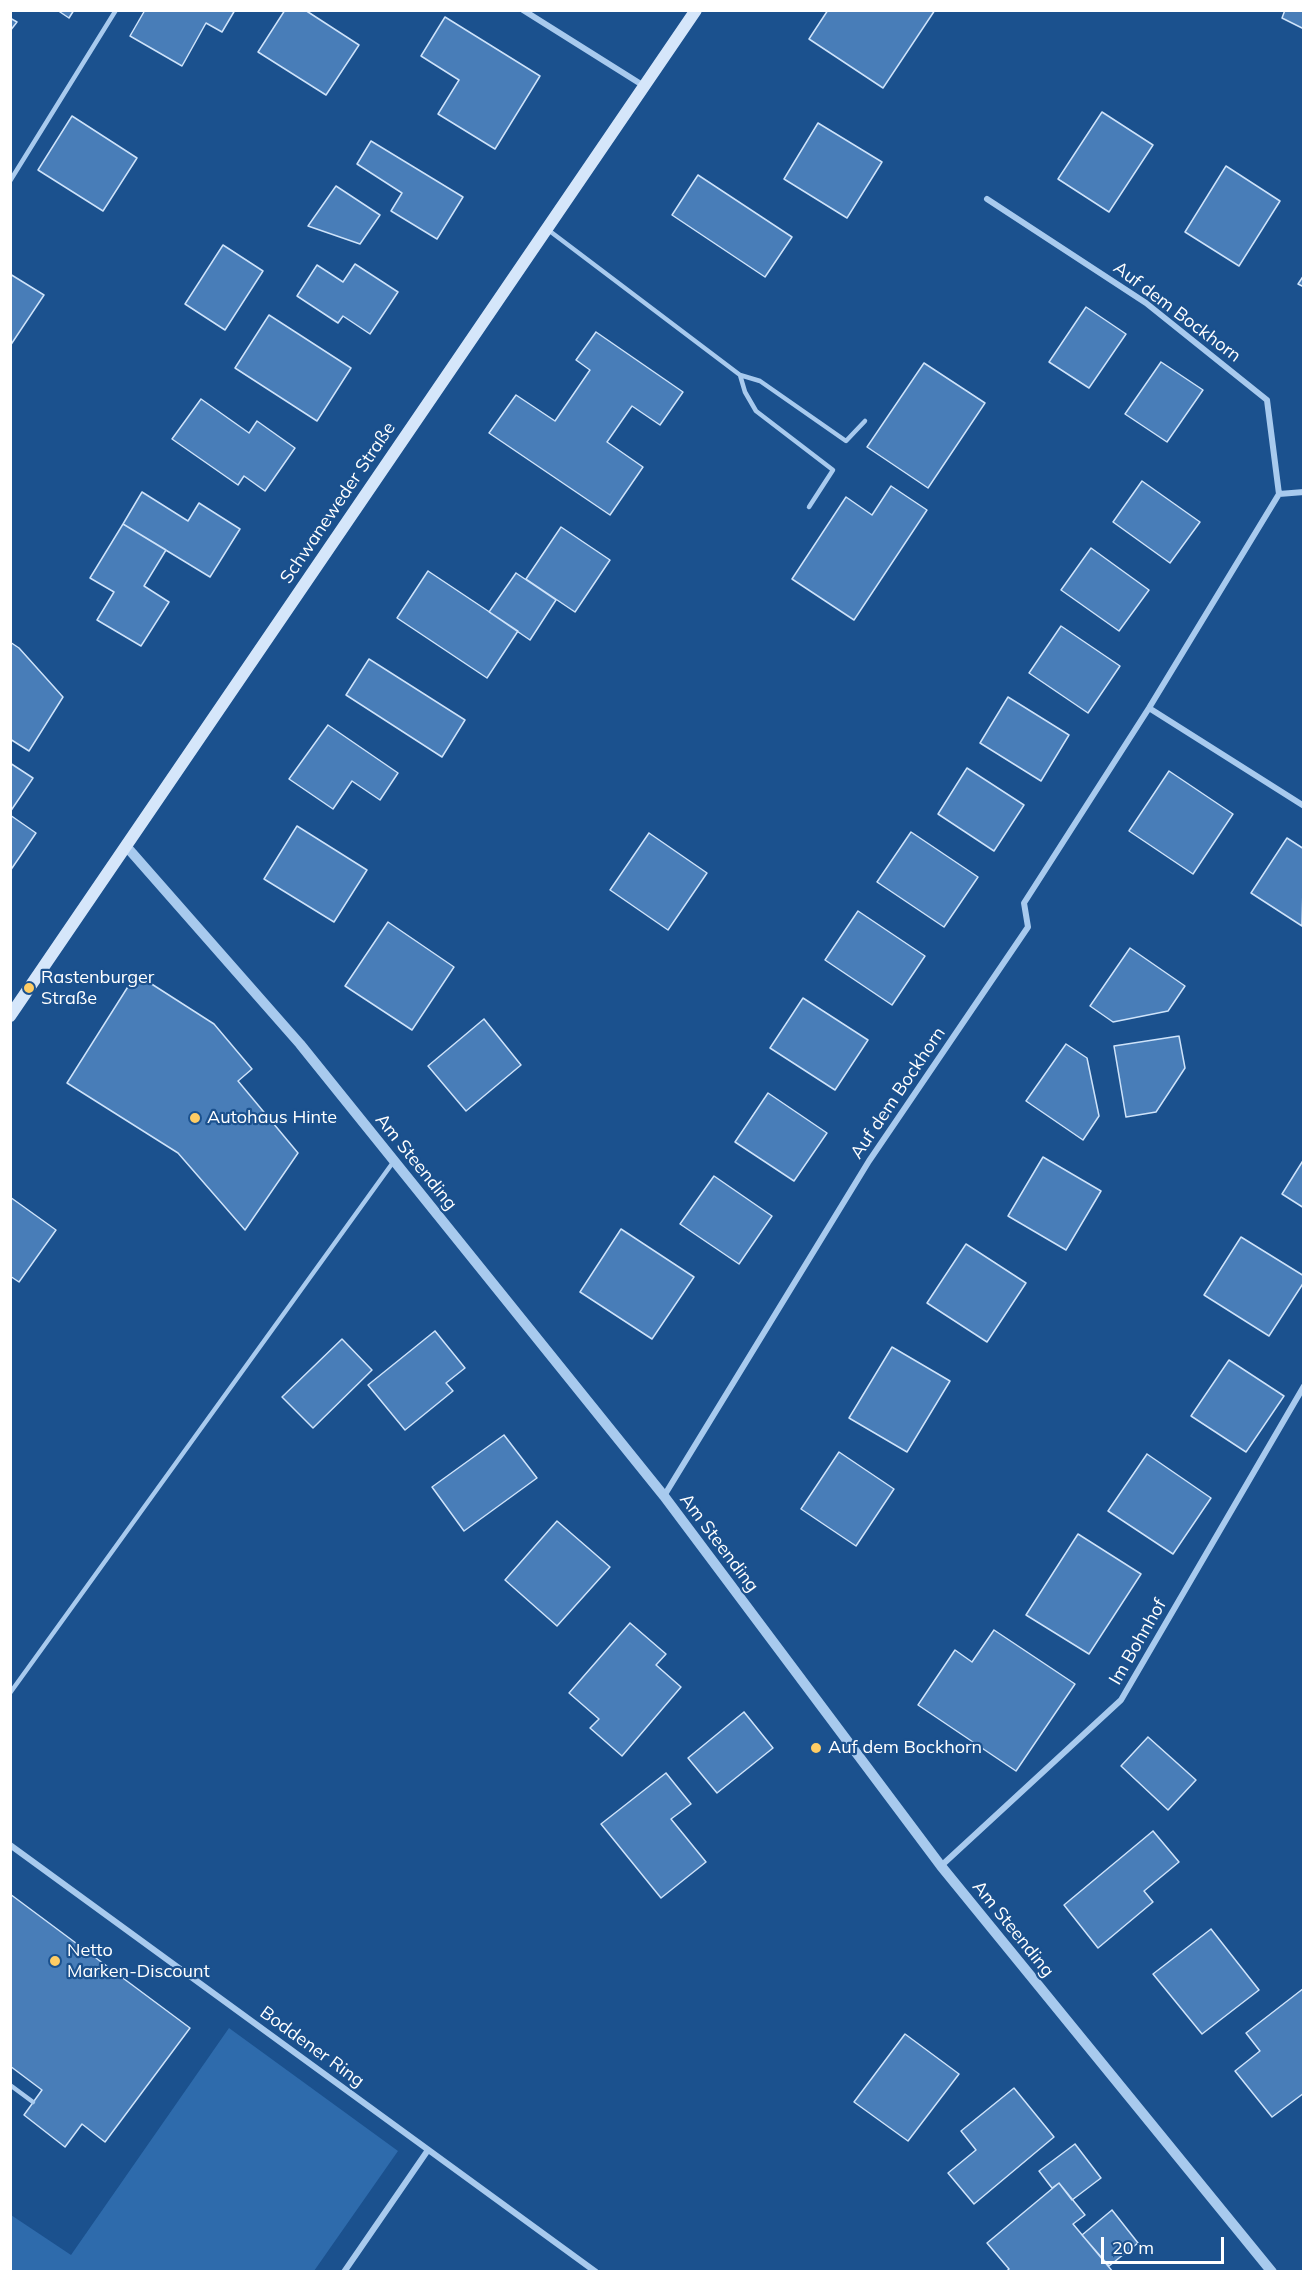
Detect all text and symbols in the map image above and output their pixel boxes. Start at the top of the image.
street label: Auf dem Bockhorn [1109,257,1245,367]
street label: Schwaneweder Straße [276,418,400,588]
place label: Rastenburger Straße [41,967,154,1010]
marker: Rastenburger Straße [22,981,36,995]
street label: Auf dem Bockhorn [846,1023,950,1163]
place label: Autohaus Hinte [207,1107,337,1129]
street label: Am Steending [371,1109,461,1215]
marker: Autohaus Hinte [188,1111,202,1125]
street label: Am Steending [675,1489,763,1597]
street label: Im Bohnhof [1105,1595,1171,1689]
place label: Auf dem Bockhorn [828,1737,982,1759]
marker: Auf dem Bockhorn [809,1741,823,1755]
street label: Am Steending [968,1876,1058,1982]
place label: Netto Marken-Discount [67,1940,210,1982]
marker: Netto Marken-Discount [48,1954,62,1968]
street label: Boddener Ring [256,2002,368,2092]
scale bar [1104,2225,1227,2263]
text: 20 m [1112,2236,1154,2259]

